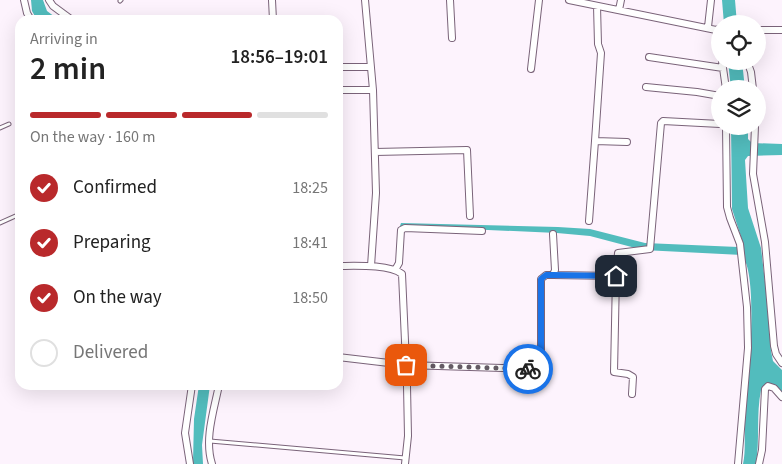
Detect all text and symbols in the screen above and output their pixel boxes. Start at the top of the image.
map controls [711,15,766,135]
button: locate [711,15,766,70]
text: Arriving in [30,28,98,50]
text: 18:56–19:01 [230,44,328,71]
text: 2 min [30,46,106,92]
button: layers [711,80,766,135]
text: On the way · 160 m [30,126,155,148]
icon: check [30,174,58,202]
text: Confirmed [73,174,157,201]
text: 18:25 [292,177,328,199]
icon: check [30,229,58,257]
text: Preparing [73,229,151,256]
text: 18:41 [292,232,328,254]
pin [595,255,637,297]
icon: home [602,262,630,290]
icon: check [30,284,58,312]
text: On the way [73,284,162,311]
text: 18:50 [292,287,328,309]
text: Delivered [73,339,148,366]
pin [385,344,427,386]
courier [503,344,553,394]
icon: bag [392,351,420,379]
icon: bike [514,355,542,383]

